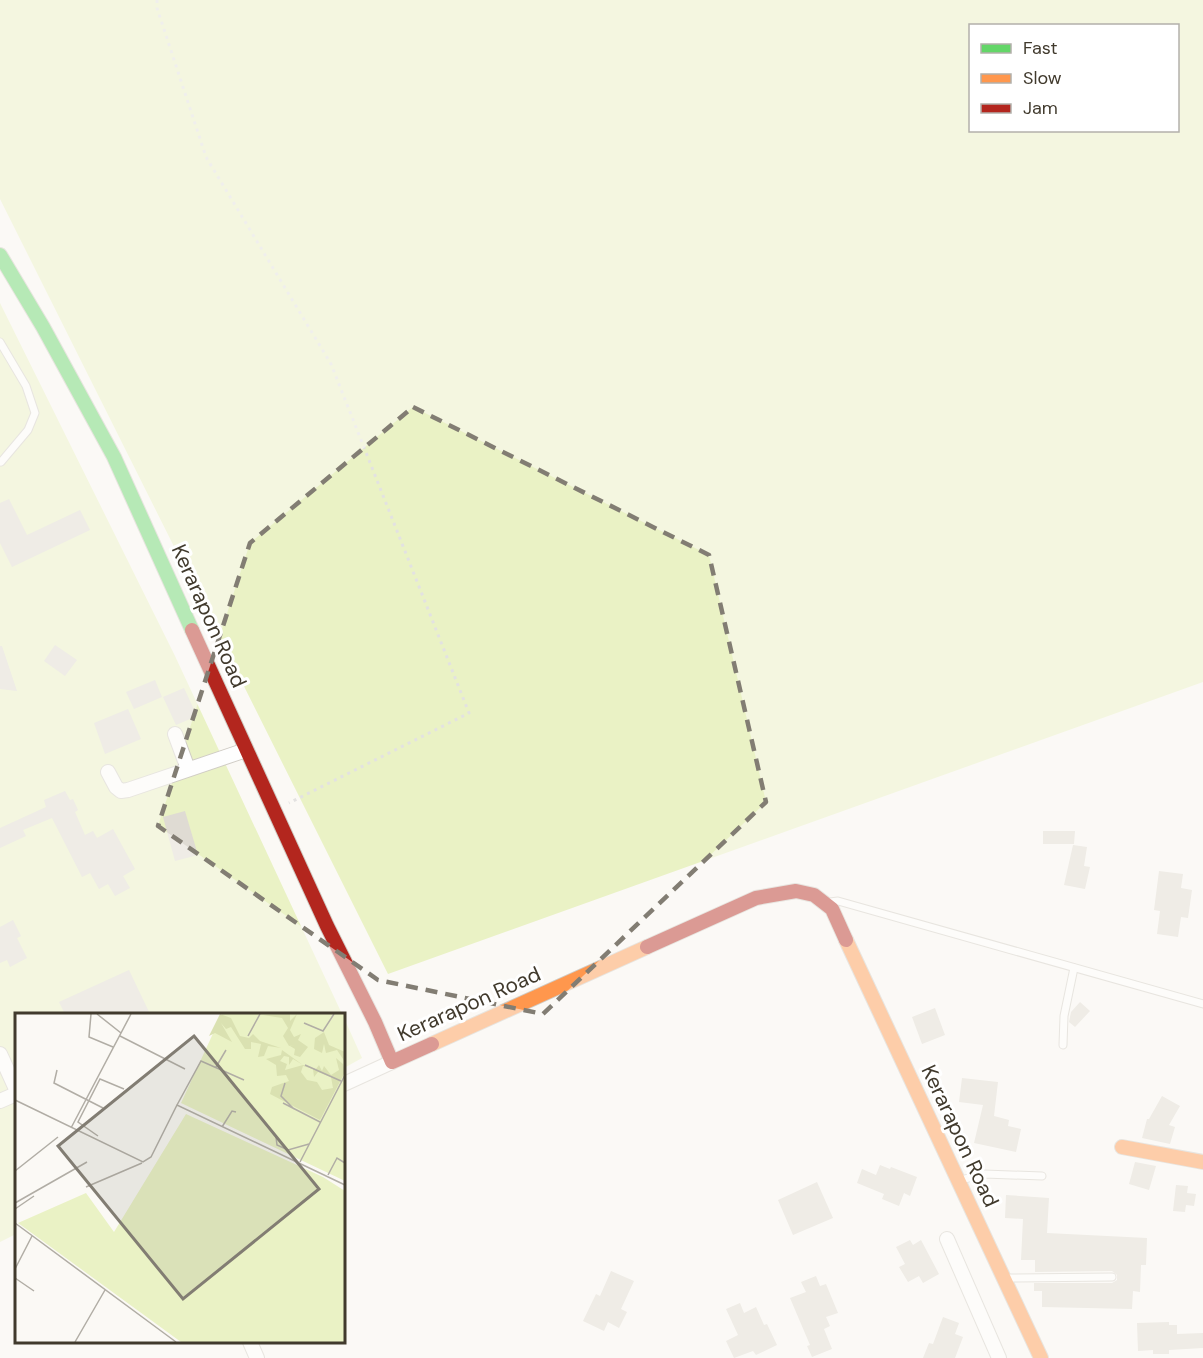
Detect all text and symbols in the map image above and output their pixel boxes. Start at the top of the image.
legend [969,24,1179,132]
text: Fast [1023,36,1058,60]
text: Slow [1023,66,1062,90]
text: Jam [1023,96,1058,120]
street label: Kerarapon Road [165,540,253,692]
street label: Kerarapon Road [393,960,545,1048]
inset map [15,1013,345,1343]
street label: Kerarapon Road [915,1060,1005,1212]

